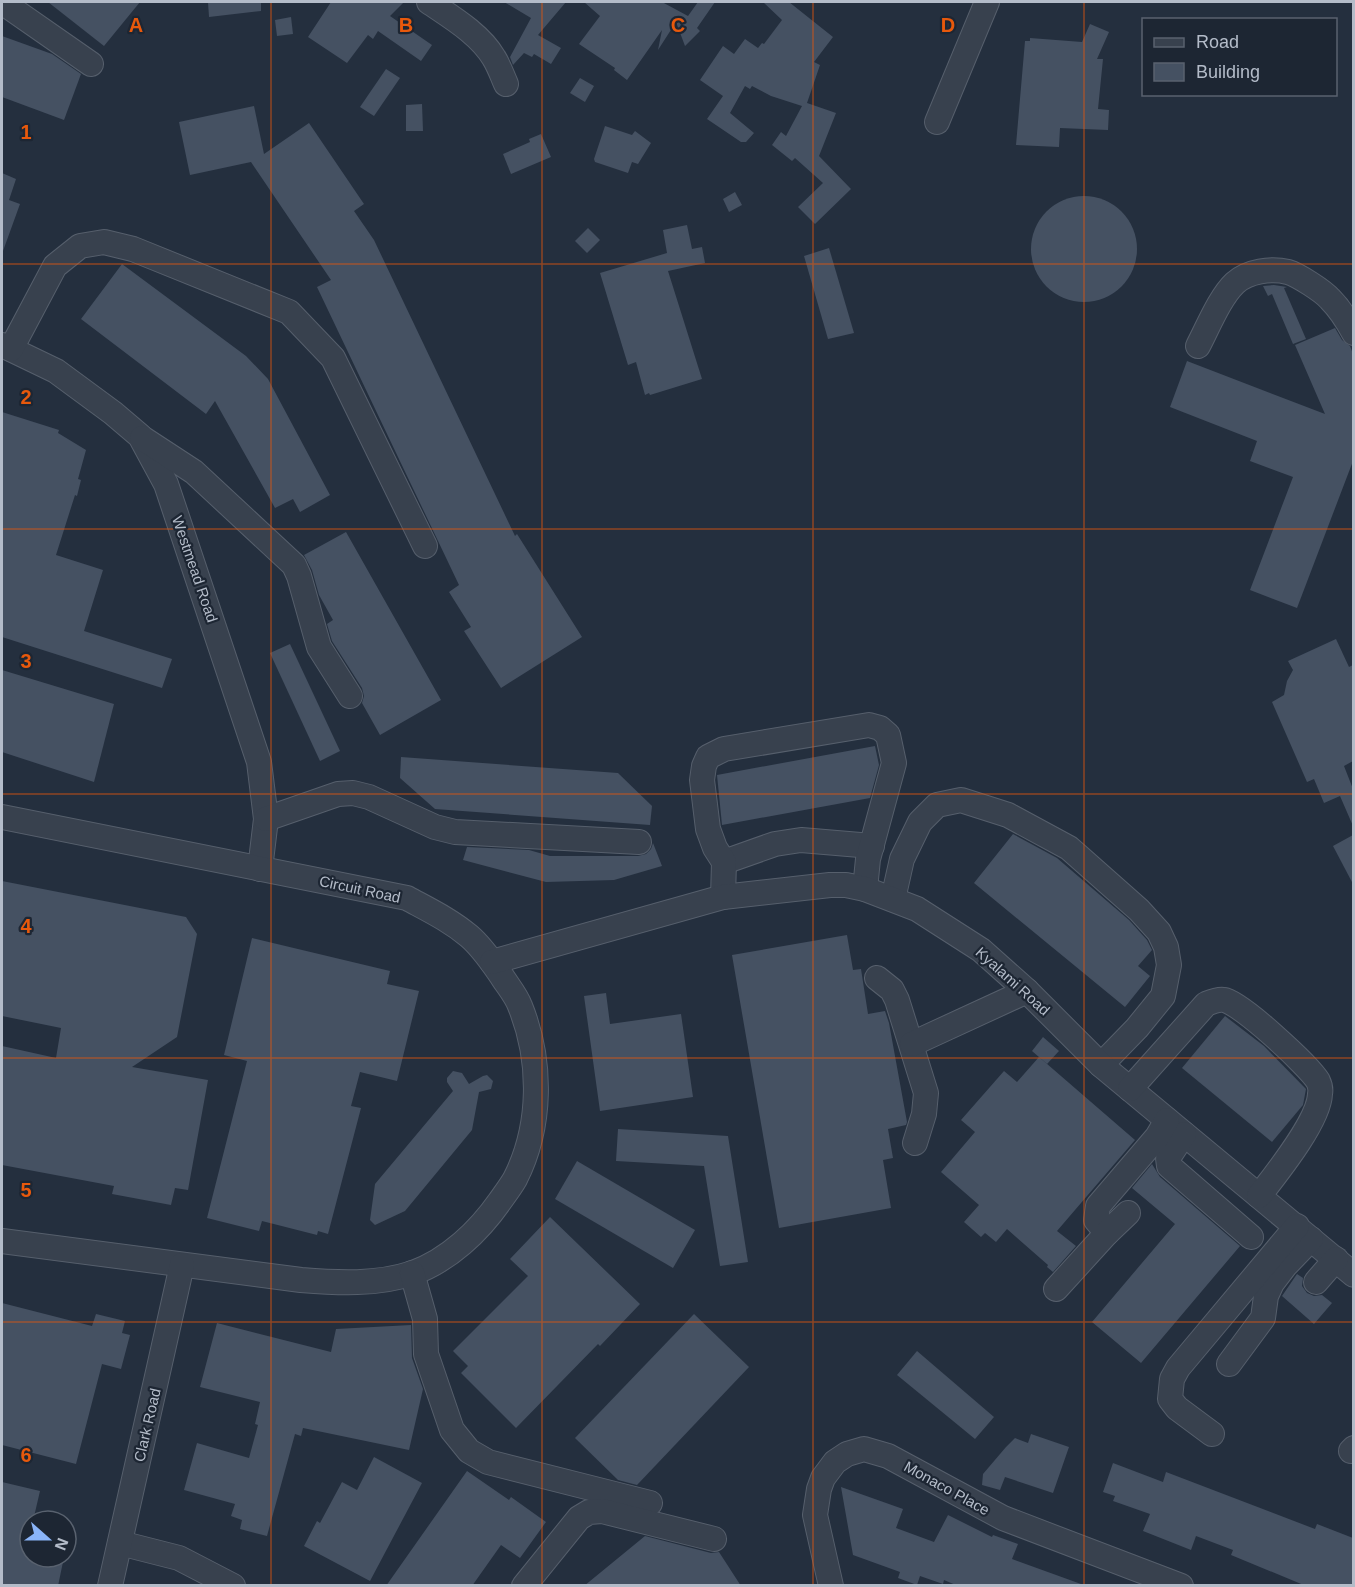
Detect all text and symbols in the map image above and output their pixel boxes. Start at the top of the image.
text: A [129,14,143,36]
text: B [399,14,413,36]
text: C [671,14,685,36]
text: D [941,14,955,36]
legend [1142,18,1337,96]
text: Road [1196,32,1239,52]
text: Building [1196,62,1260,82]
text: 1 [20,121,32,143]
text: 2 [20,386,32,408]
street label: Westmead Road [169,514,221,624]
text: 3 [20,650,32,672]
street label: Circuit Road [318,872,402,906]
text: 4 [20,915,32,937]
street label: Kyalami Road [973,943,1053,1019]
text: 5 [20,1179,32,1201]
street label: Clark Road [130,1387,164,1463]
text: 6 [20,1444,32,1466]
street label: Monaco Place [901,1458,993,1518]
north arrow [18,1509,78,1569]
text: N [52,1536,72,1553]

